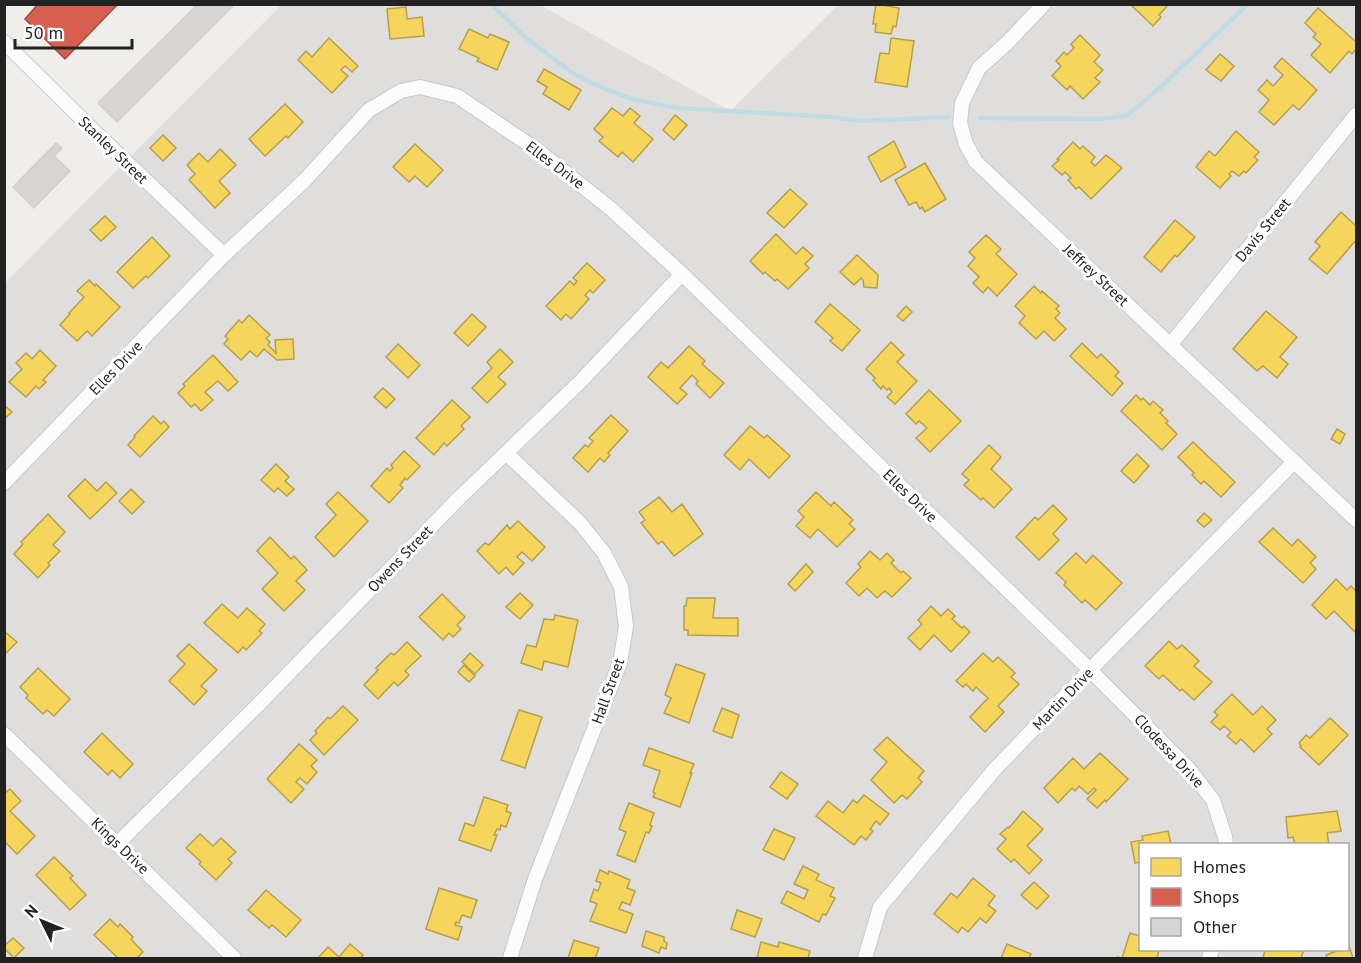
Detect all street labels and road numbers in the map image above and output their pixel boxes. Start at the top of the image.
street label: Stanley Street [75,112,152,187]
street label: Elles Drive [522,136,588,193]
street label: Davis Street [1231,194,1294,266]
street label: Jeffrey Street [1059,239,1133,310]
street label: Elles Drive [85,336,146,399]
street label: Elles Drive [879,465,942,526]
street label: Owens Street [363,521,436,596]
street label: Hall Street [587,655,628,726]
street label: Martin Drive [1028,663,1097,734]
street label: Clodessa Drive [1130,710,1208,792]
street label: Kings Drive [87,813,153,878]

